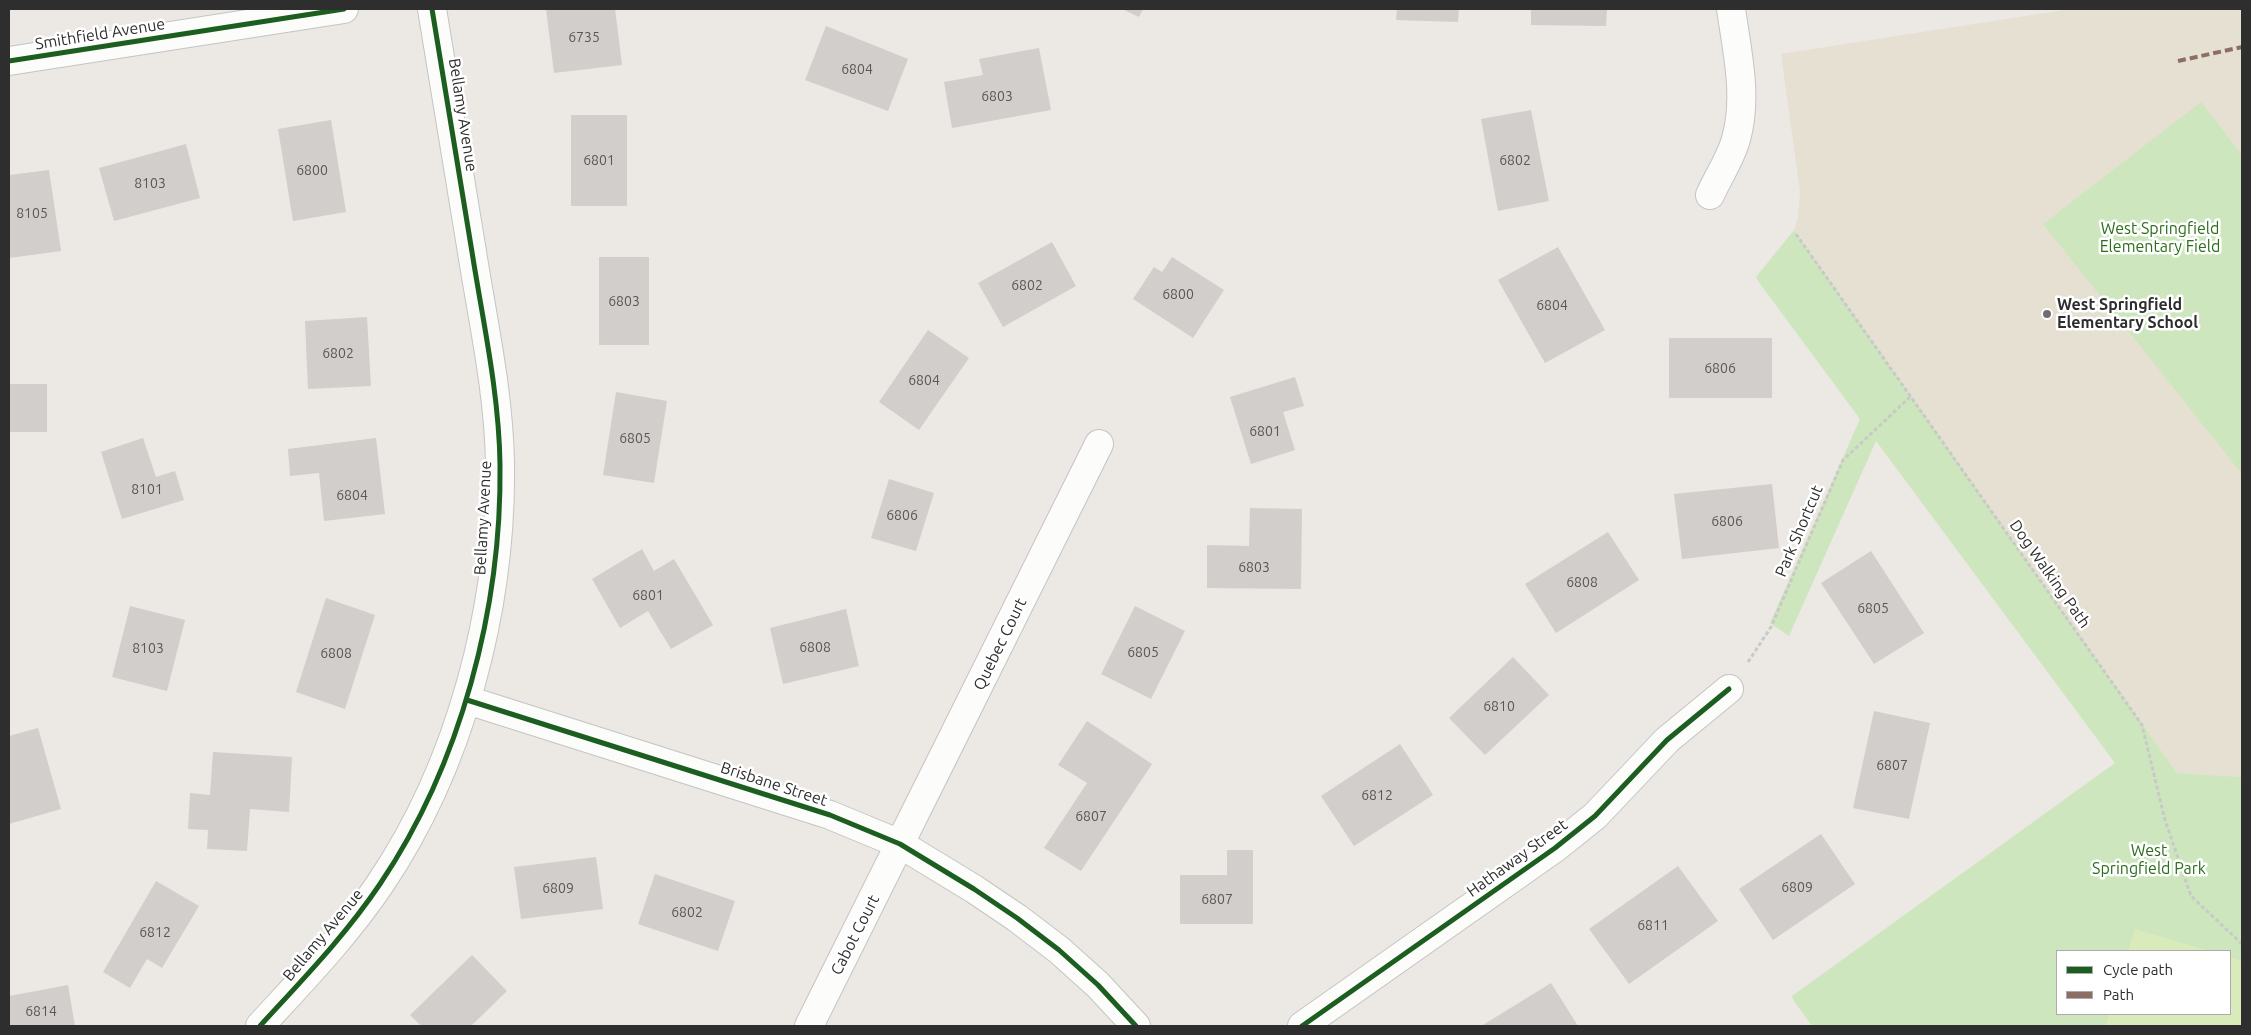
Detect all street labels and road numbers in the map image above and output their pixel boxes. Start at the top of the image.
street label: Smithfield Avenue [34,14,166,54]
street label: Bellamy Avenue [445,57,481,173]
street label: Bellamy Avenue [470,460,496,576]
street label: Park Shortcut [1771,482,1827,580]
street label: Dog Walking Path [2006,516,2094,632]
street label: Quebec Court [969,595,1031,693]
street label: Brisbane Street [718,758,830,810]
street label: Hathaway Street [1463,815,1571,901]
street label: Bellamy Avenue [279,885,367,985]
street label: Cabot Court [827,892,883,978]

